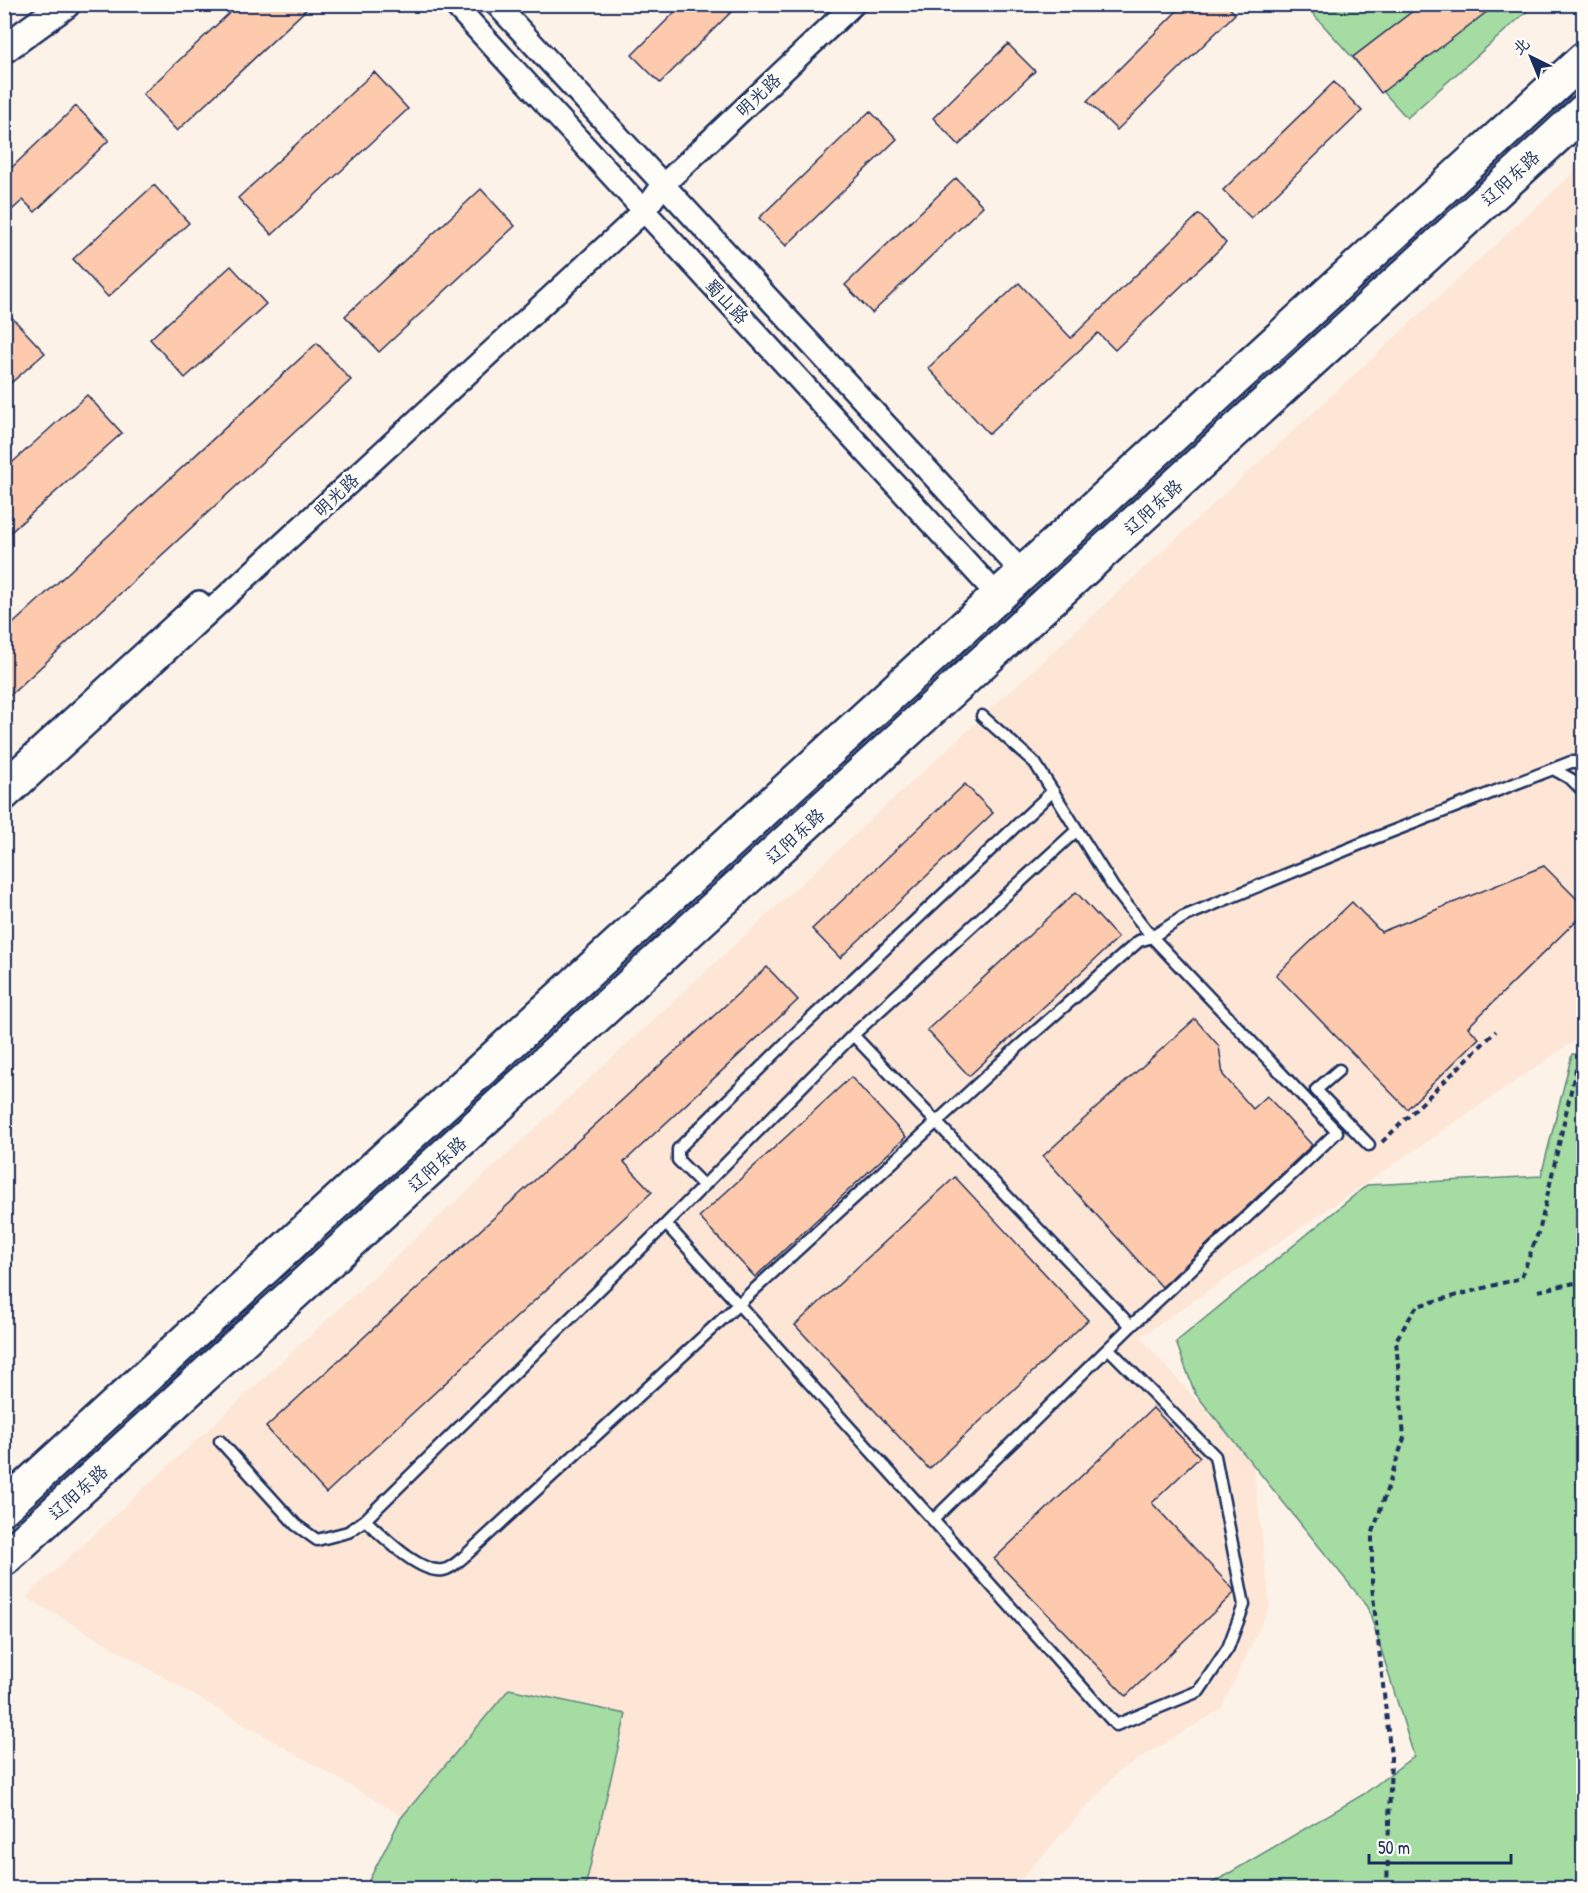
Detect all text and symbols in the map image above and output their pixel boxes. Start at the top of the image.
north arrow [1501,27,1561,87]
text: 北 [1507,33,1534,60]
street label: 明光路 [730,67,786,123]
street label: 辽阳东路 [1475,144,1545,212]
street label: 蜀山路 [699,273,755,329]
street label: 明光路 [308,467,364,523]
street label: 辽阳东路 [1118,473,1188,541]
street label: 辽阳东路 [760,802,830,870]
street label: 辽阳东路 [402,1130,472,1198]
street label: 辽阳东路 [43,1459,113,1525]
scale bar [1369,1827,1512,1865]
text: 50 m [1378,1835,1410,1860]

